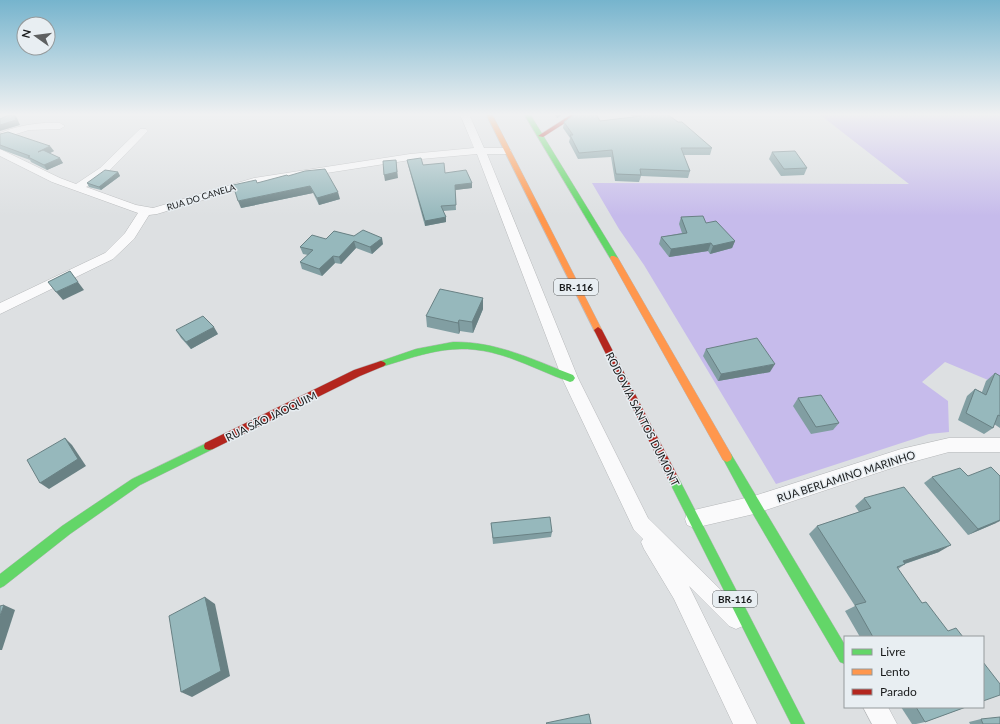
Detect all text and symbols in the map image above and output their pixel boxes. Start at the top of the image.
north arrow [16,16,56,56]
text: N [18,28,33,39]
street label: RUA DO CANELA [165,181,238,213]
road number: BR-116 [554,279,598,295]
street label: RODOVIA SANTOS DUMONT [603,350,683,489]
street label: RUA SÃO JAOQUIM [223,388,319,444]
street label: RUA BERLAMINO MARINHO [775,447,917,505]
road number: BR-116 [713,591,757,607]
legend [844,636,984,708]
text: Livre [880,644,906,659]
text: Lento [880,664,910,679]
text: Parado [880,684,917,699]

